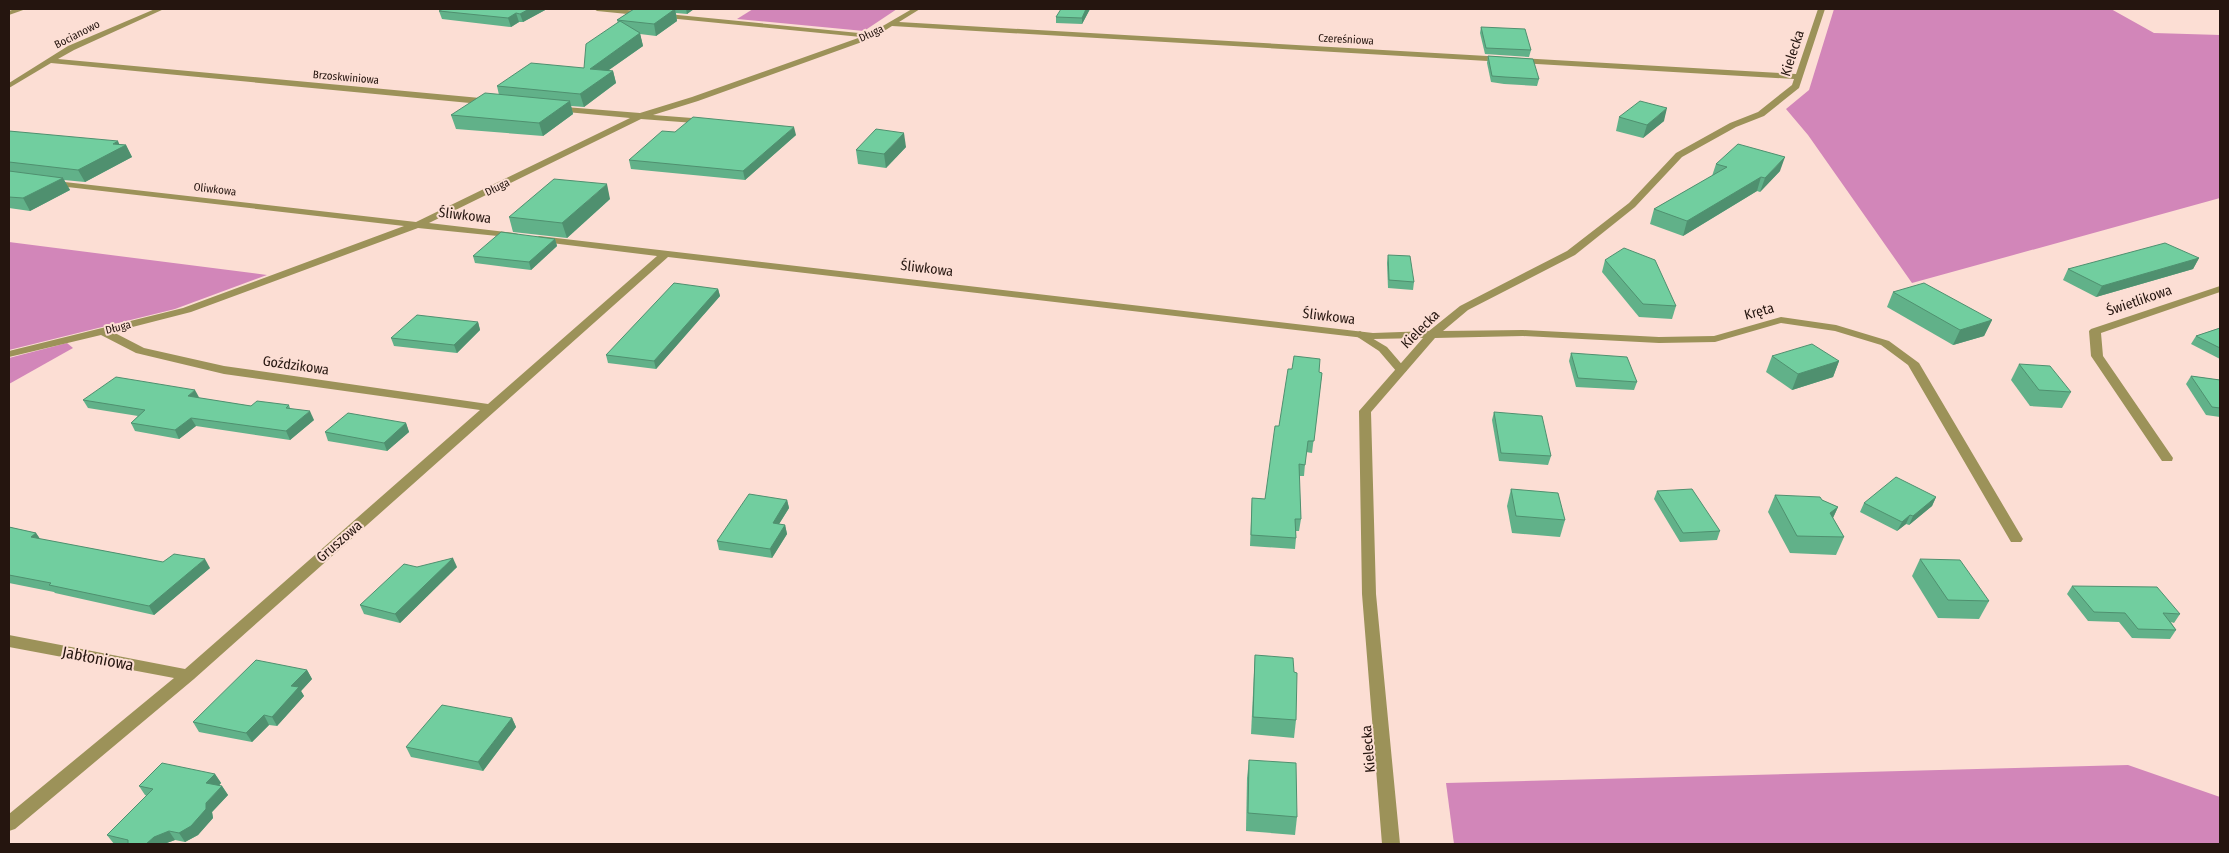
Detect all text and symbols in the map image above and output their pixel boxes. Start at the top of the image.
street label: Bocianowo [52,17,102,51]
street label: Długa [857,22,886,45]
street label: Kielecka [1777,28,1808,78]
street label: Czereśniowa [1318,32,1374,47]
street label: Brzoskwiniowa [312,68,380,87]
street label: Długa [483,176,512,199]
street label: Oliwkowa [193,180,237,199]
street label: Śliwkowa [438,203,493,227]
street label: Śliwkowa [900,256,955,280]
street label: Świetlikowa [2104,280,2174,320]
street label: Kręta [1742,299,1776,324]
street label: Śliwkowa [1302,304,1357,328]
street label: Kielecka [1398,306,1443,352]
street label: Długa [104,318,132,337]
street label: Goździkowa [262,352,330,379]
street label: Gruszowa [313,517,366,566]
street label: Jabłoniowa [60,642,136,675]
street label: Kielecka [1358,724,1379,773]

